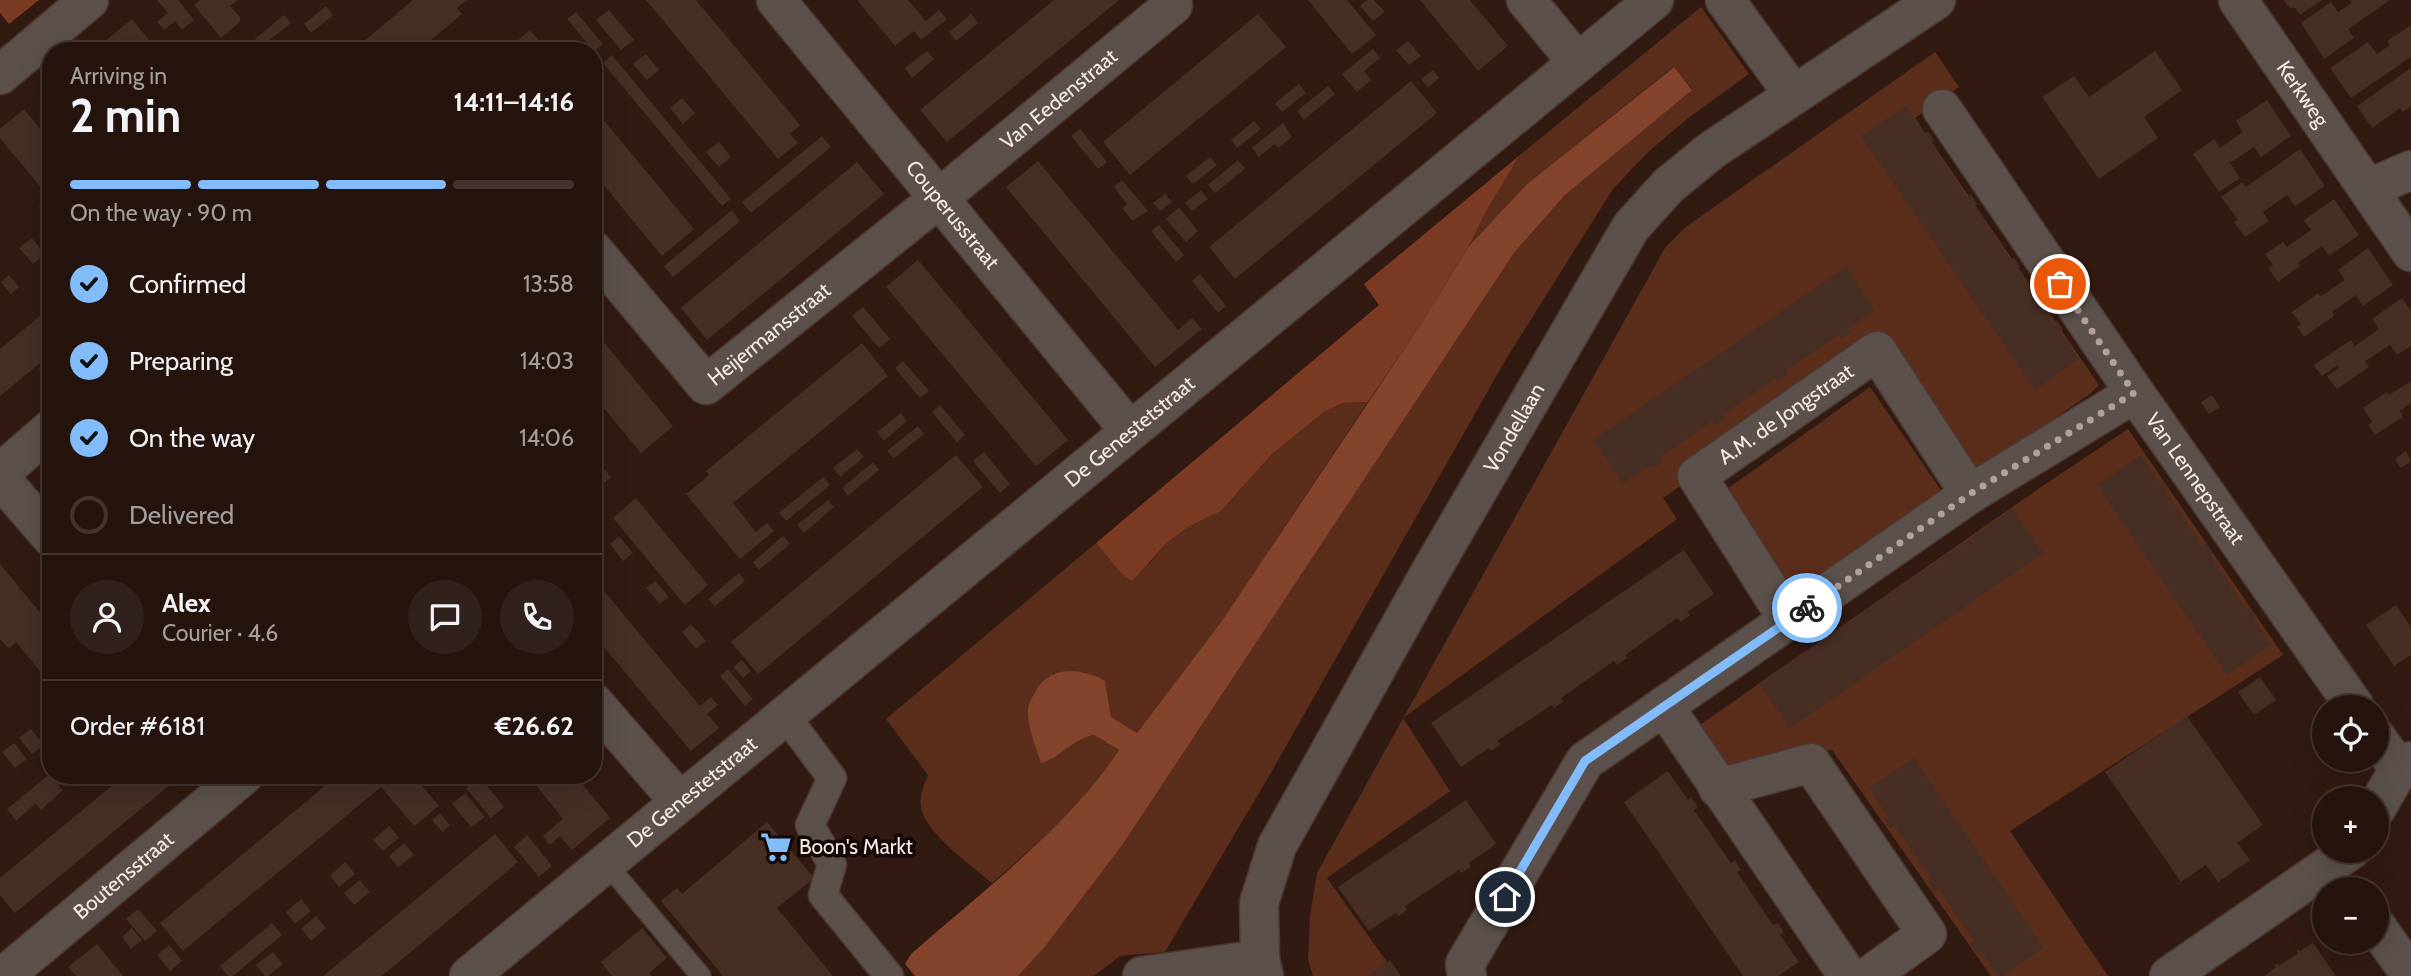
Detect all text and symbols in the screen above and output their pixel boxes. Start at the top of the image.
street label: Van Eedenstraat [995,43,1122,154]
street label: Kerkweg [2272,56,2335,132]
text: Arriving in [70,62,167,90]
text: 14:11–14:16 [454,86,574,118]
text: 2 min [70,88,181,144]
street label: Couperusstraat [901,155,1005,274]
text: On the way · 90 m [70,199,252,227]
pin [2030,254,2090,314]
icon: check [70,265,108,303]
icon: bag [2041,265,2079,303]
text: Confirmed [129,268,246,300]
text: 13:58 [523,270,574,298]
street label: Heijermansstraat [703,277,835,391]
icon: check [70,342,108,380]
text: Preparing [129,345,233,377]
text: 14:03 [520,347,574,375]
street label: A.M. de Jongstraat [1713,358,1858,469]
street label: De Genestetstraat [1059,371,1199,492]
street label: Vondellaan [1478,378,1549,477]
street label: Van Lennepstraat [2141,408,2250,549]
icon: check [70,419,108,457]
text: On the way [129,422,255,454]
text: 14:06 [519,424,574,452]
text: Delivered [129,499,234,531]
courier [1772,573,1842,643]
button: person [70,580,144,654]
button: chat [408,580,482,654]
button: phone [500,580,574,654]
text: Alex [162,587,211,619]
icon: bike [1788,589,1826,627]
text: Courier · 4.6 [162,619,278,647]
map controls [2312,695,2389,954]
button: locate [2312,695,2389,772]
text: Order #6181 [70,710,205,742]
text: €26.62 [495,710,574,742]
street label: De Genestetstraat [622,731,762,853]
button: + [2312,786,2389,863]
street label: Boutensstraat [68,826,178,924]
supermarket icon: Boon's Markt [759,830,793,864]
place label: Boon's Markt [799,834,913,859]
pin [1475,867,1535,927]
button: − [2312,877,2389,954]
icon: home [1486,878,1524,916]

